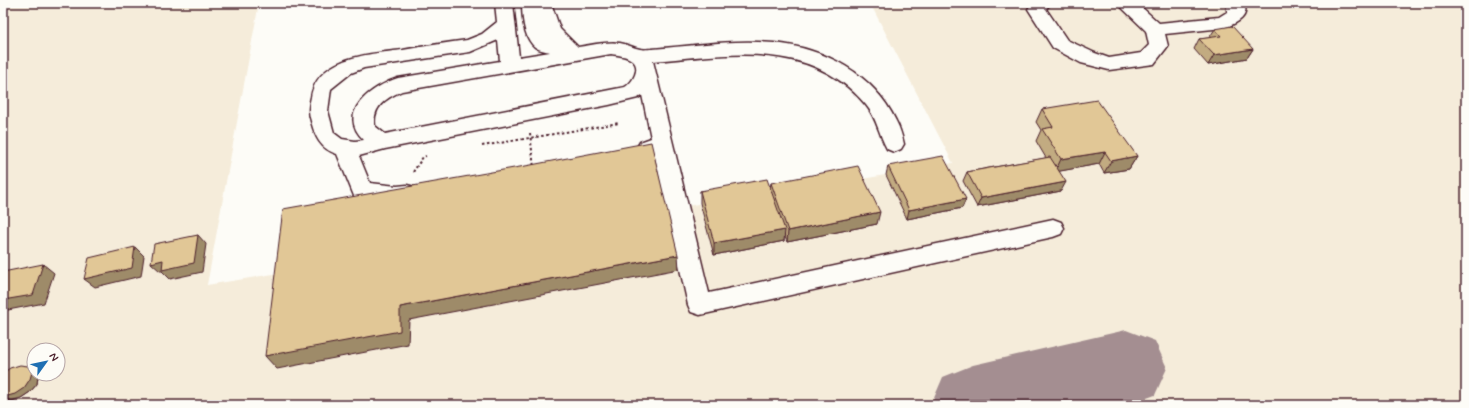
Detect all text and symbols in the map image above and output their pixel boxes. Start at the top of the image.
north arrow [26,342,66,382]
text: N [46,350,61,364]

